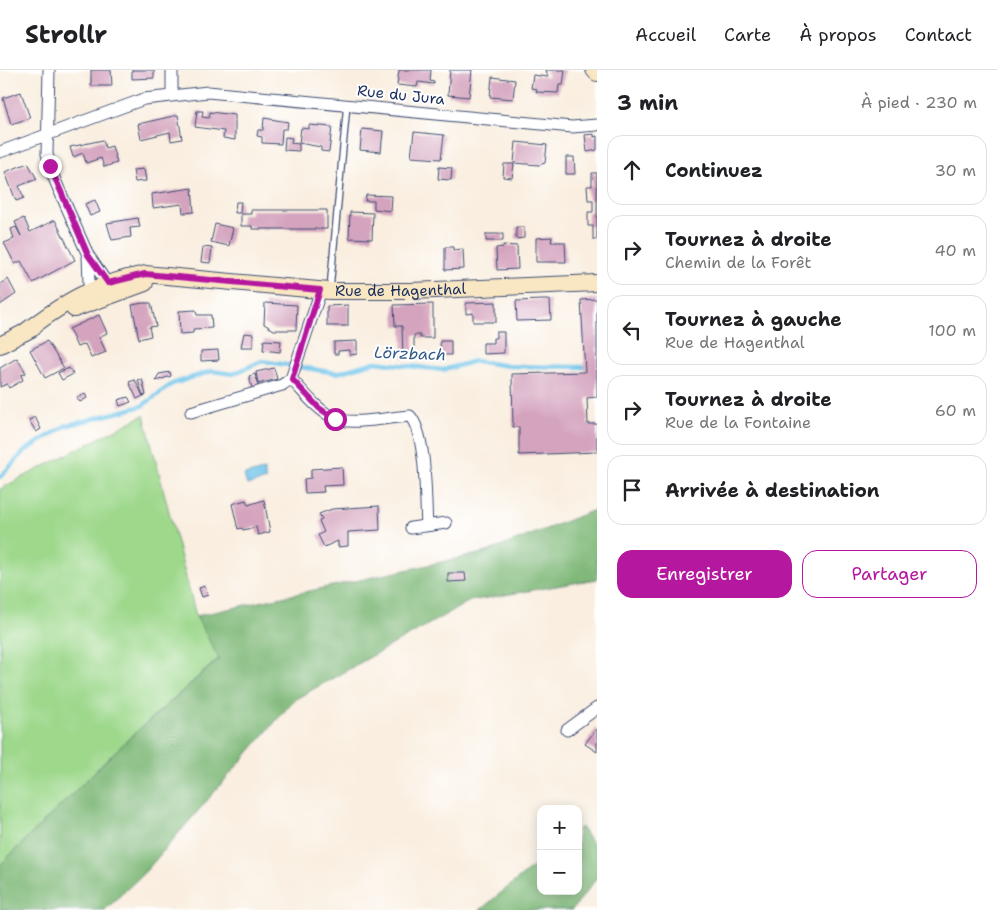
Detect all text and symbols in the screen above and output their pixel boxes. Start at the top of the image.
text: Strollr [25,19,107,51]
text: Accueil [635,23,696,47]
text: Carte [724,23,771,47]
text: À propos [799,23,877,47]
text: Contact [905,23,972,47]
street label: Rue du Jura [356,80,446,110]
text: 3 min [617,89,678,117]
text: À pied · 230 m [861,92,977,113]
route end [39,155,62,178]
icon: ahead [618,156,646,184]
text: Continuez [665,158,763,183]
text: 30 m [935,160,976,181]
text: Tournez à droite [665,227,832,252]
icon: right [618,236,646,264]
text: 40 m [934,240,976,261]
text: Chemin de la Forêt [665,252,812,273]
street label: Rue de Hagenthal [335,279,467,301]
text: Tournez à gauche [665,307,842,332]
icon: left [618,316,646,344]
text: 100 m [928,320,976,341]
text: Rue de Hagenthal [665,332,805,353]
water label: Lörzbach [374,342,446,365]
text: Tournez à droite [665,387,832,412]
icon: right [618,396,646,424]
text: 60 m [935,400,976,421]
route start [324,408,347,431]
text: Rue de la Fontaine [665,412,811,433]
icon: arrive [618,476,646,504]
text: Arrivée à destination [665,478,879,503]
button: Enregistrer [617,550,792,598]
button: Partager [802,550,977,598]
map controls [537,805,582,895]
button: + [537,805,582,850]
button: − [537,850,582,895]

